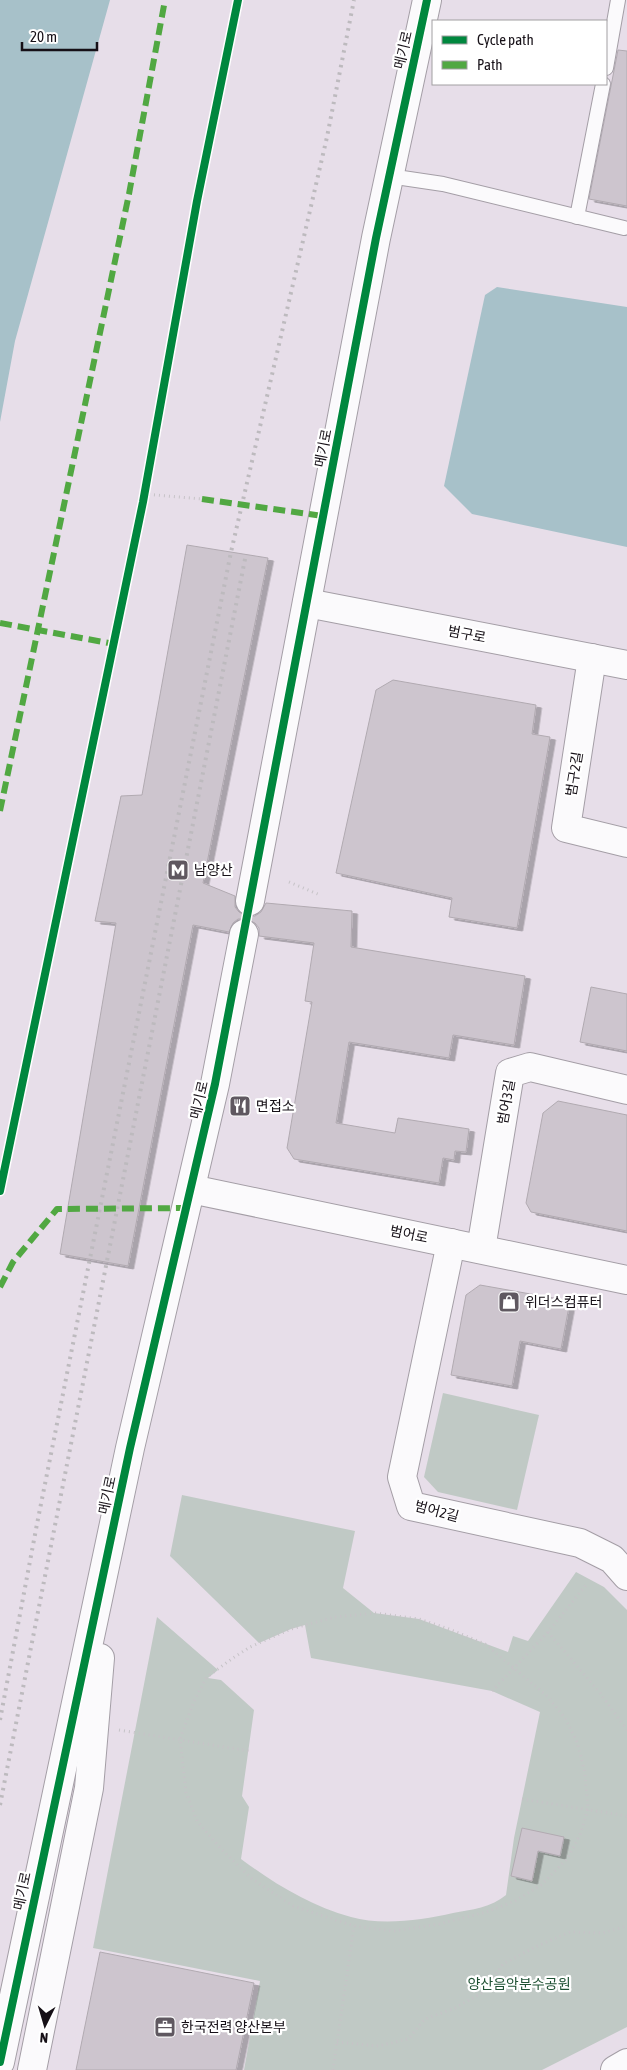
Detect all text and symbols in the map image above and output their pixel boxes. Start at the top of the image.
scale bar [22,20,98,52]
legend [432,20,607,85]
text: 20 m [30,28,57,45]
street label: 메기로 [391,29,415,71]
text: Cycle path [477,31,534,48]
text: Path [477,56,503,73]
street label: 메기로 [311,427,335,468]
street label: 범구로 [447,622,488,646]
street label: 범구2길 [563,750,585,798]
metro station icon: 남양산 [166,858,190,882]
place label: 남양산 [194,862,233,878]
street label: 범어3길 [494,1078,518,1126]
street label: 메기로 [187,1079,211,1121]
restaurant icon: 면접소 [228,1094,252,1118]
place label: 면접소 [256,1098,295,1114]
street label: 범어로 [388,1222,430,1246]
shop icon: 위더스컴퓨터 [497,1290,521,1314]
place label: 위더스컴퓨터 [525,1294,602,1310]
street label: 메기로 [95,1474,119,1516]
street label: 범어2길 [413,1497,461,1525]
street label: 메기로 [10,1870,34,1912]
park label: 양산음악분수공원 [467,1976,571,1992]
north arrow [20,2000,70,2050]
office icon: 한국전력 양산본부 [153,2015,177,2039]
place label: 한국전력 양산본부 [181,2019,286,2035]
text: N [39,2030,49,2046]

